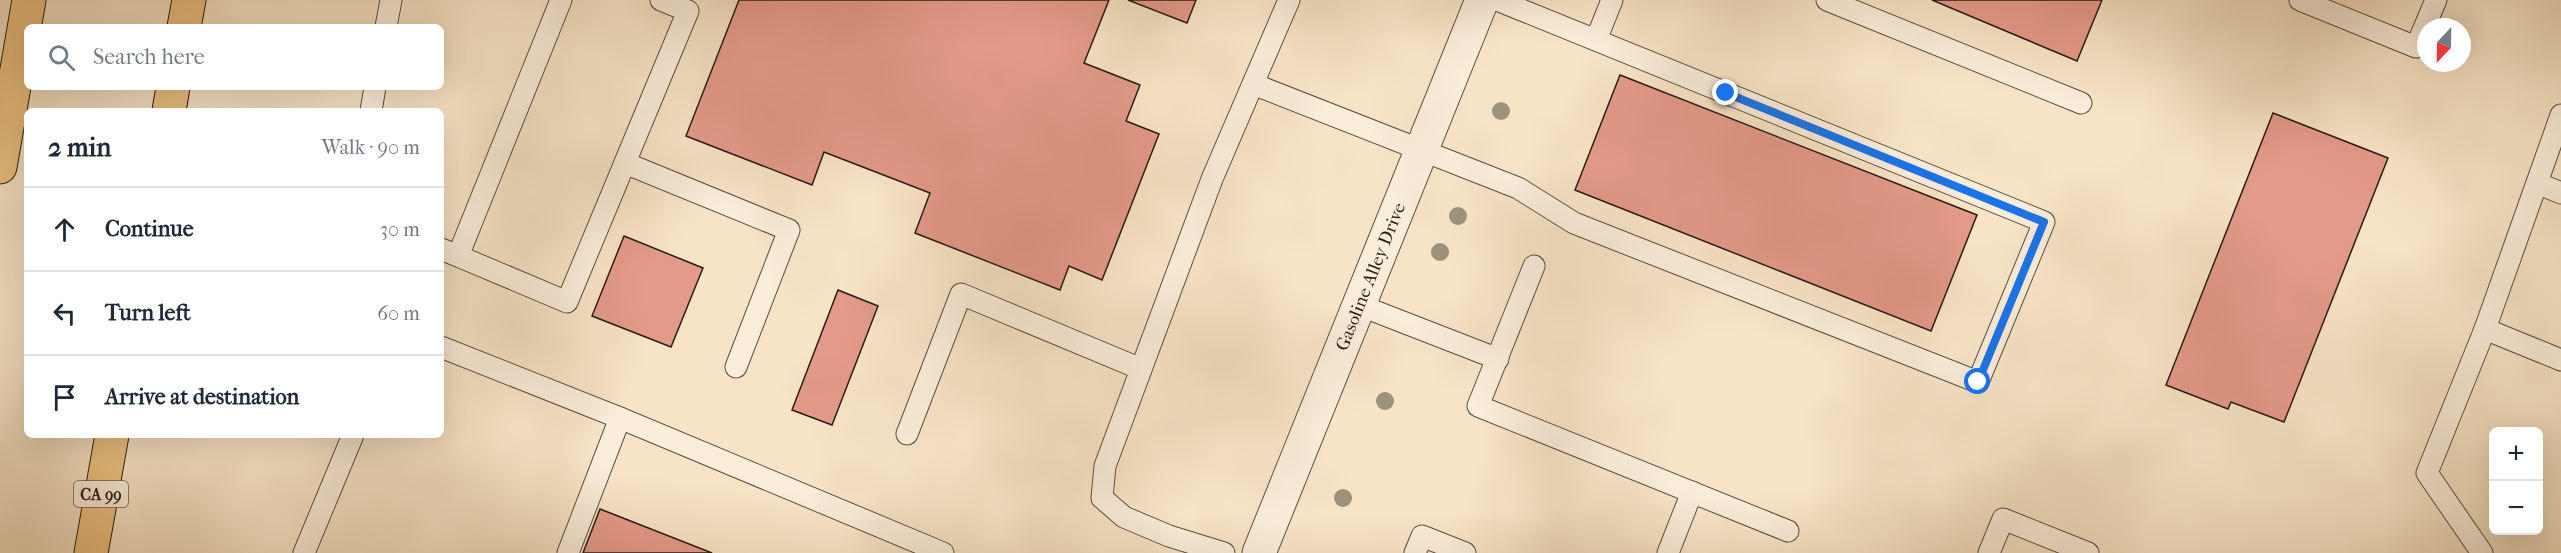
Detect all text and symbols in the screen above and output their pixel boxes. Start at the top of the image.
north arrow [2417,18,2471,72]
search box [24,24,444,90]
icon: search [45,41,78,74]
text: Search here [93,44,205,70]
route end [1712,79,1738,105]
text: 2 min [48,132,111,163]
text: Walk · 90 m [322,136,420,159]
street label: Gasoline Alley Drive [1332,200,1410,354]
icon: ahead [48,213,81,246]
text: Continue [105,216,194,242]
text: 30 m [380,218,420,241]
icon: left [48,297,81,330]
text: Turn left [105,300,191,326]
text: 60 m [377,302,420,325]
route start [1964,368,1990,394]
icon: arrive [48,381,81,414]
text: Arrive at destination [105,384,299,410]
map controls [2489,427,2543,535]
button: + [2489,427,2543,481]
road number: CA 99 [74,481,128,507]
button: − [2489,481,2543,535]

